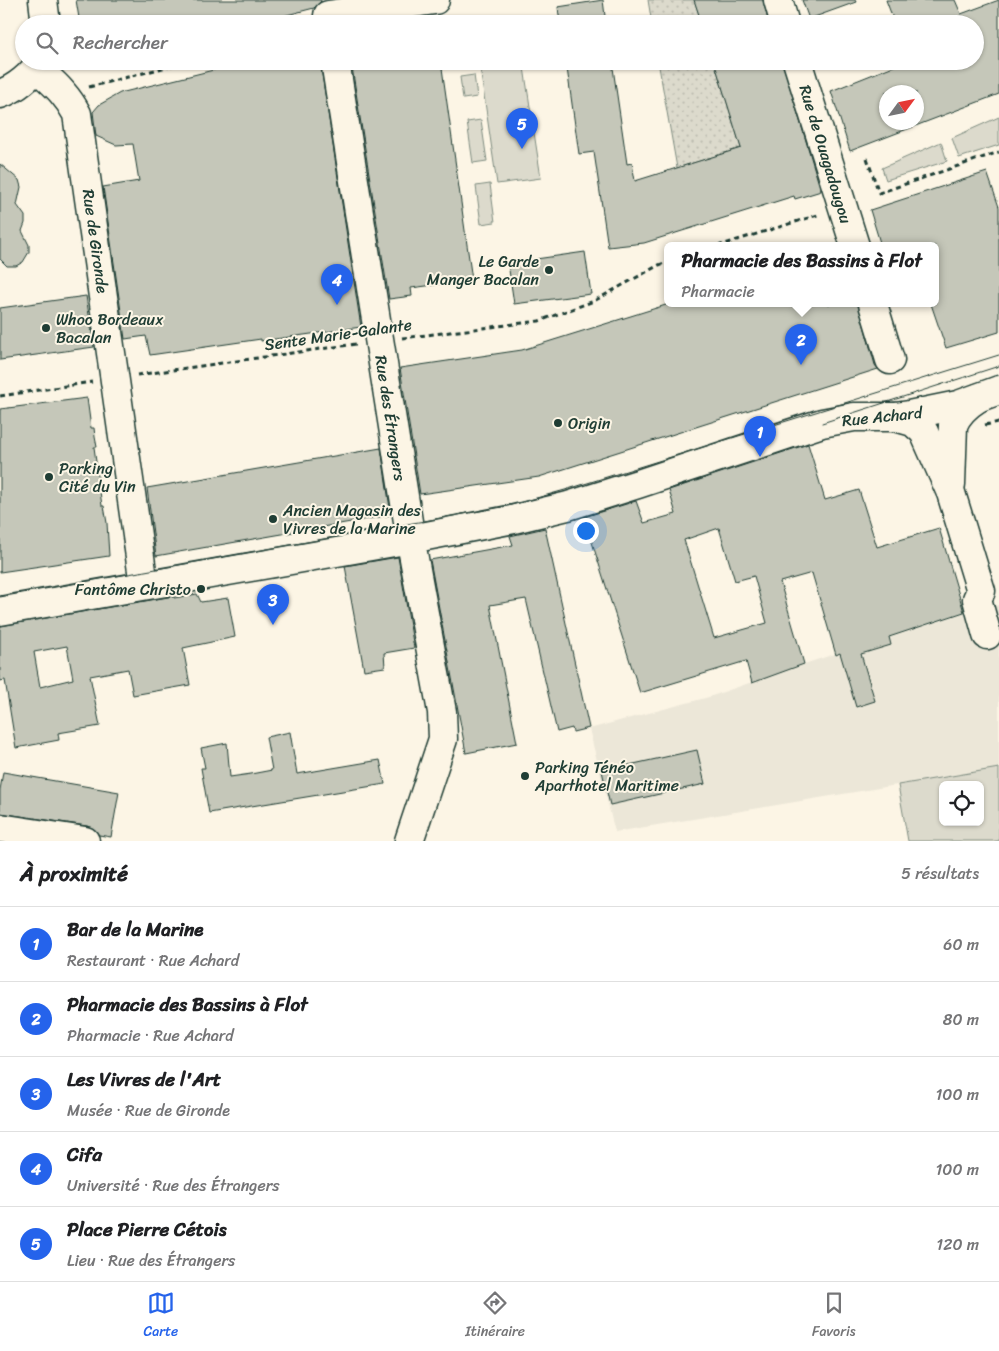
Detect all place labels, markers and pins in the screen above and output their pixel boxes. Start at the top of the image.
pin: 5 [506,108,538,149]
place label: Le Garde Manger Bacalan [427,247,539,294]
pin: 4 [321,264,353,305]
marker: Le Garde Manger Bacalan [543,264,555,276]
place label: Whoo Bordeaux Bacalan [56,305,164,352]
marker: Whoo Bordeaux Bacalan [40,322,52,334]
pin: 2 [785,324,817,365]
place label: Origin [568,409,611,438]
pin: 1 [744,416,776,457]
marker: Origin [552,417,564,429]
place label: Parking Cité du Vin [59,454,136,501]
marker: Parking Cité du Vin [43,471,55,483]
place label: Ancien Magasin des Vivres de la Marine [282,496,422,543]
marker: Ancien Magasin des Vivres de la Marine [267,513,279,525]
place label: Fantôme Christo [75,575,191,604]
marker: Fantôme Christo [195,583,207,595]
pin: 3 [257,584,289,625]
place label: Parking Ténéo Aparthotel Maritime [534,753,679,800]
marker: Parking Ténéo Aparthotel Maritime [519,770,531,782]

